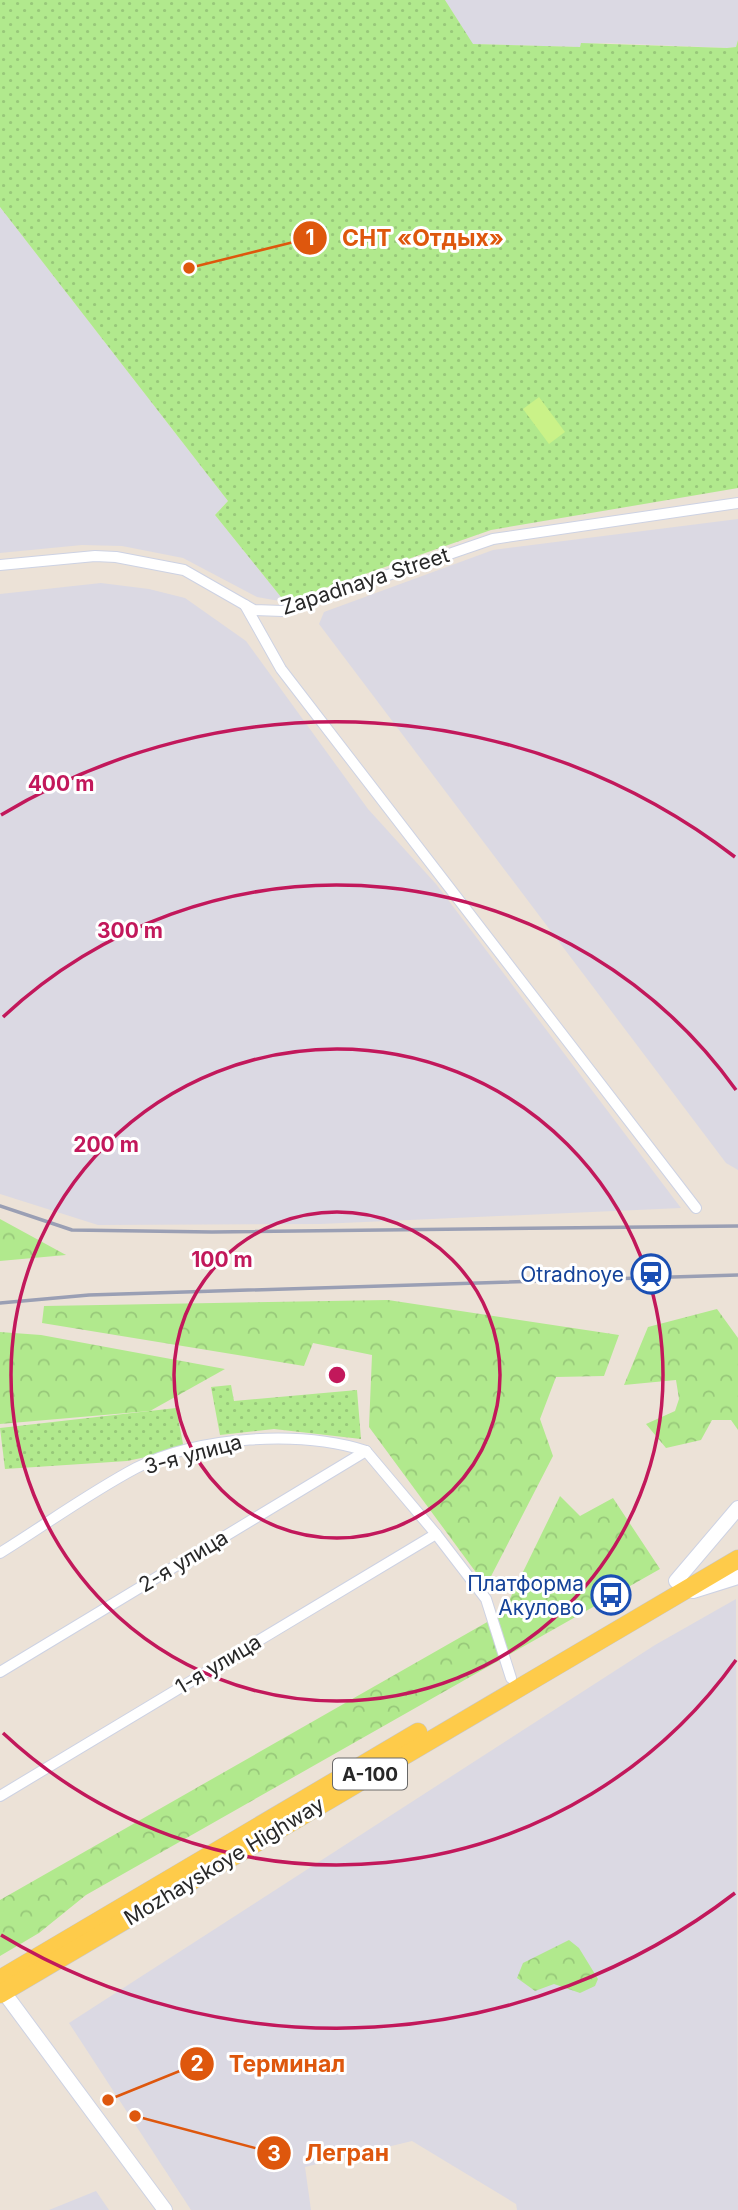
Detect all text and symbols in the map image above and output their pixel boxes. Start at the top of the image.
callout: СНТ «Отдых» [293,216,518,260]
text: СНТ «Отдых» [342,224,504,252]
text: 1 [305,225,315,250]
street label: Zapadnaya Street [278,542,452,620]
text: 400 m [28,771,94,796]
text: 300 m [97,918,163,943]
text: 200 m [73,1132,139,1157]
text: 100 m [191,1247,253,1272]
station icon: Otradnoye [630,1253,672,1295]
place label: Otradnoye [520,1262,624,1287]
centre of rings [325,1363,349,1387]
street label: 3-я улица [142,1429,244,1479]
street label: 2-я улица [134,1525,232,1597]
place label: Платформа Акулово [467,1571,584,1620]
bus stop icon: Платформа Акулово [590,1574,632,1616]
street label: 1-я улица [171,1629,265,1699]
road number: А-100 [333,1758,407,1790]
street label: Mozhayskoye Highway [119,1791,329,1931]
callout: Терминал [179,2042,359,2086]
text: Терминал [229,2050,345,2078]
text: 2 [190,2051,204,2076]
callout: Легран [256,2131,403,2175]
text: Легран [305,2139,389,2167]
text: 3 [267,2141,281,2166]

